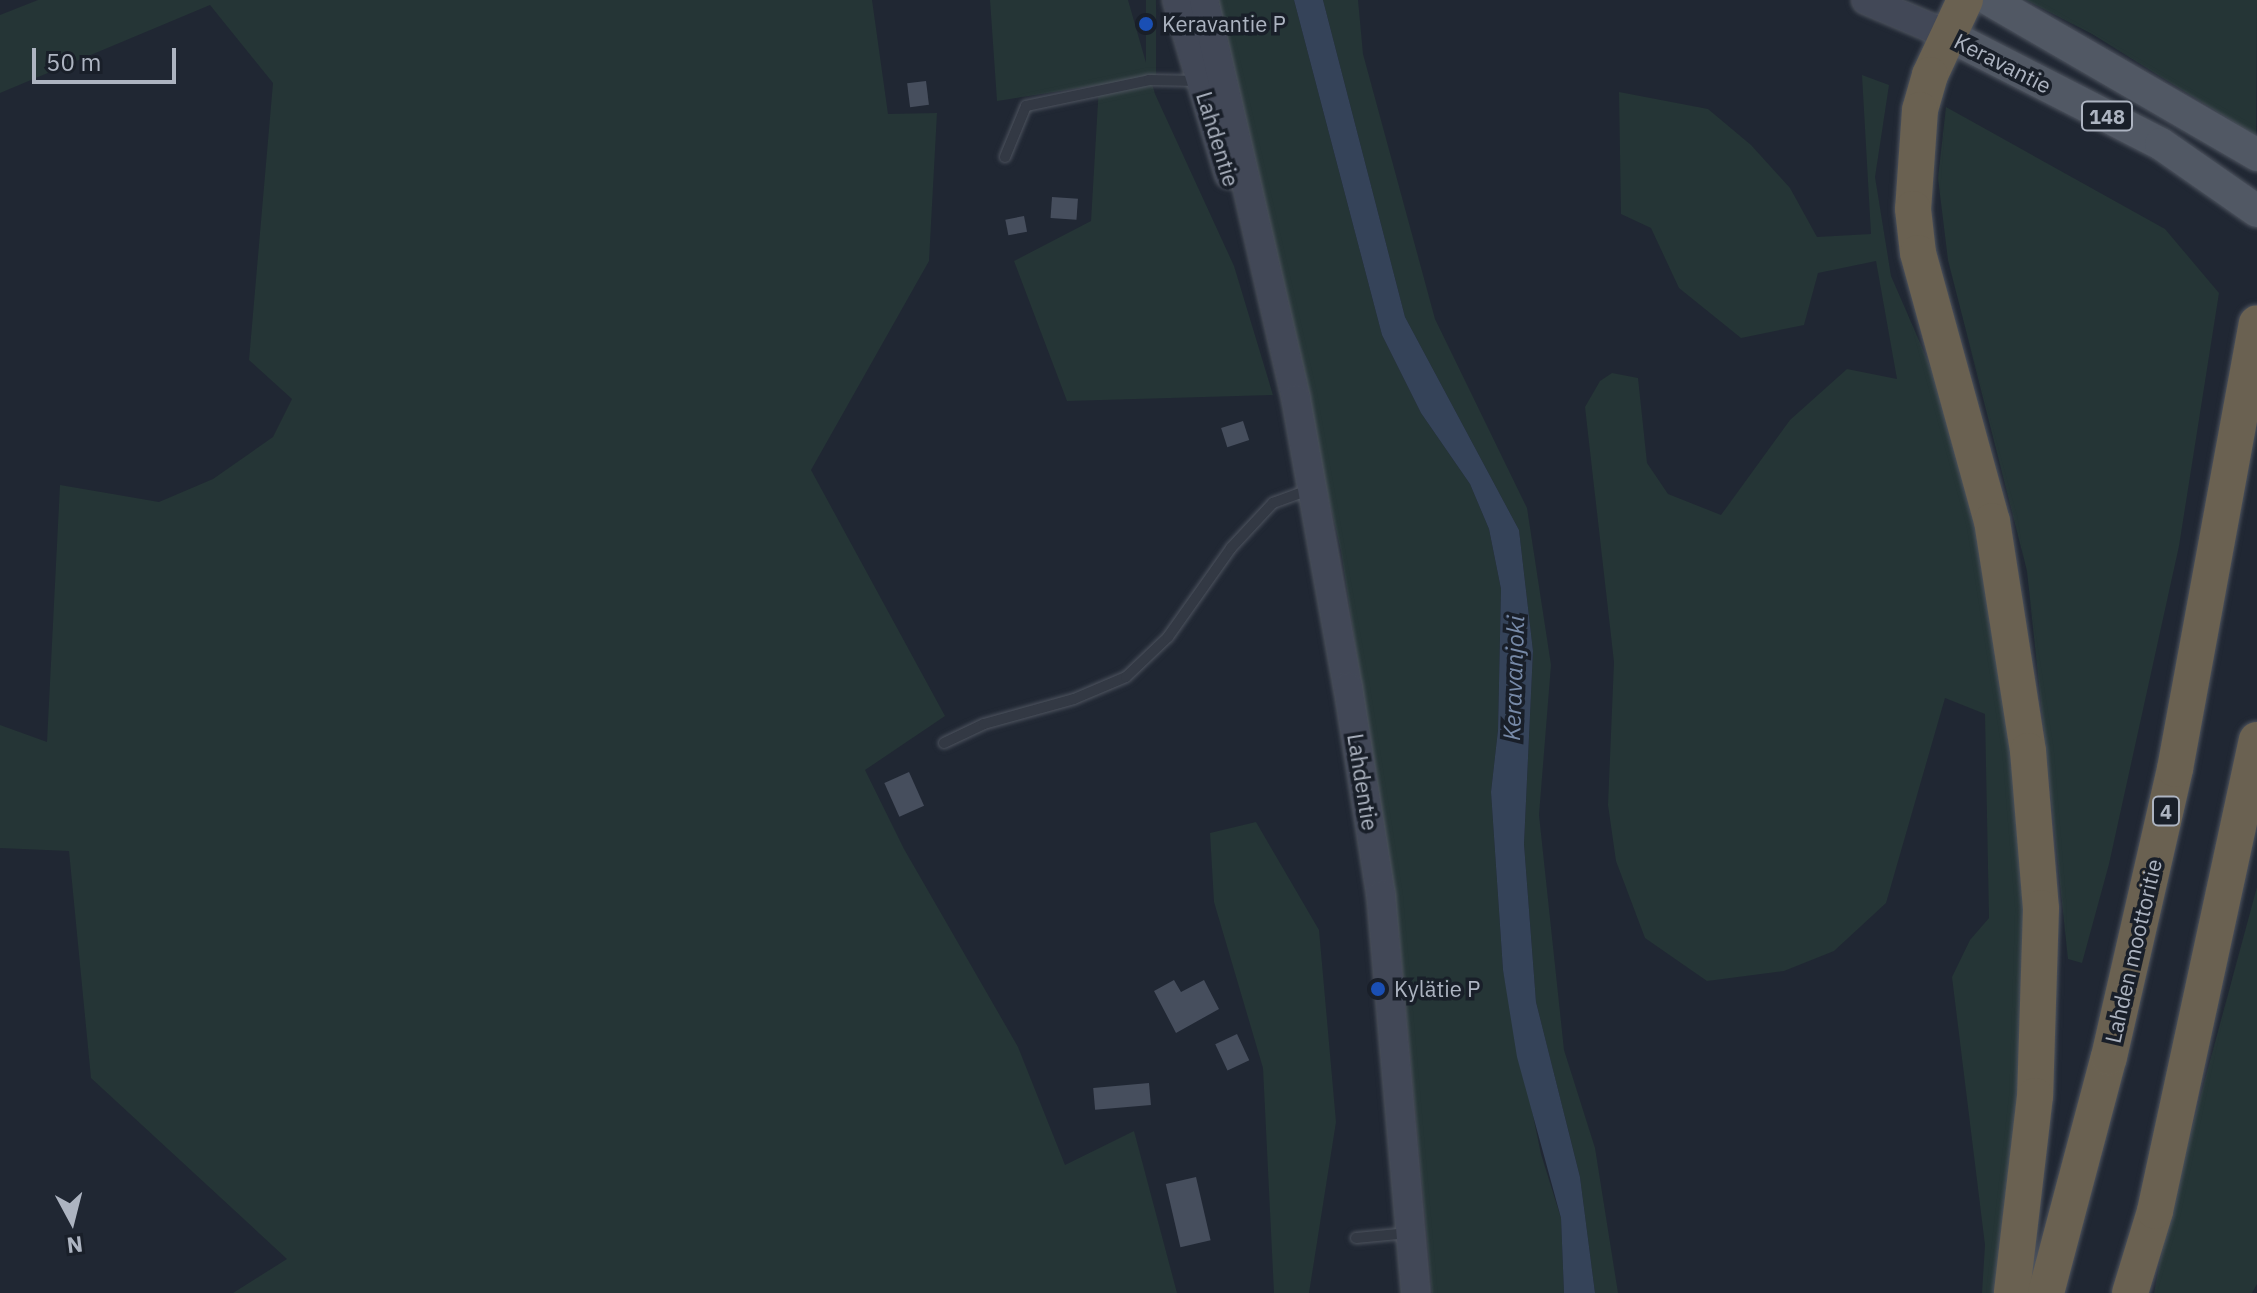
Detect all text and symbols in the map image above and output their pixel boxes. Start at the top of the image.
place label: Keravantie P [1162,11,1286,37]
marker: Keravantie P [1137,15,1155,33]
street label: Keravantie [1950,27,2056,99]
scale bar [36,32,180,82]
text: 50 m [46,46,101,78]
street label: Lahdentie [1191,88,1245,190]
road number: 148 [2081,100,2133,132]
water label: Keravanjoki [1497,615,1531,741]
street label: Lahdentie [1342,732,1384,832]
road number: 4 [2152,795,2180,827]
street label: Lahden moottoritie [2099,856,2167,1046]
place label: Kylätie P [1394,976,1480,1002]
marker: Kylätie P [1369,980,1387,998]
north arrow [32,1181,112,1261]
text: N [65,1230,85,1261]

